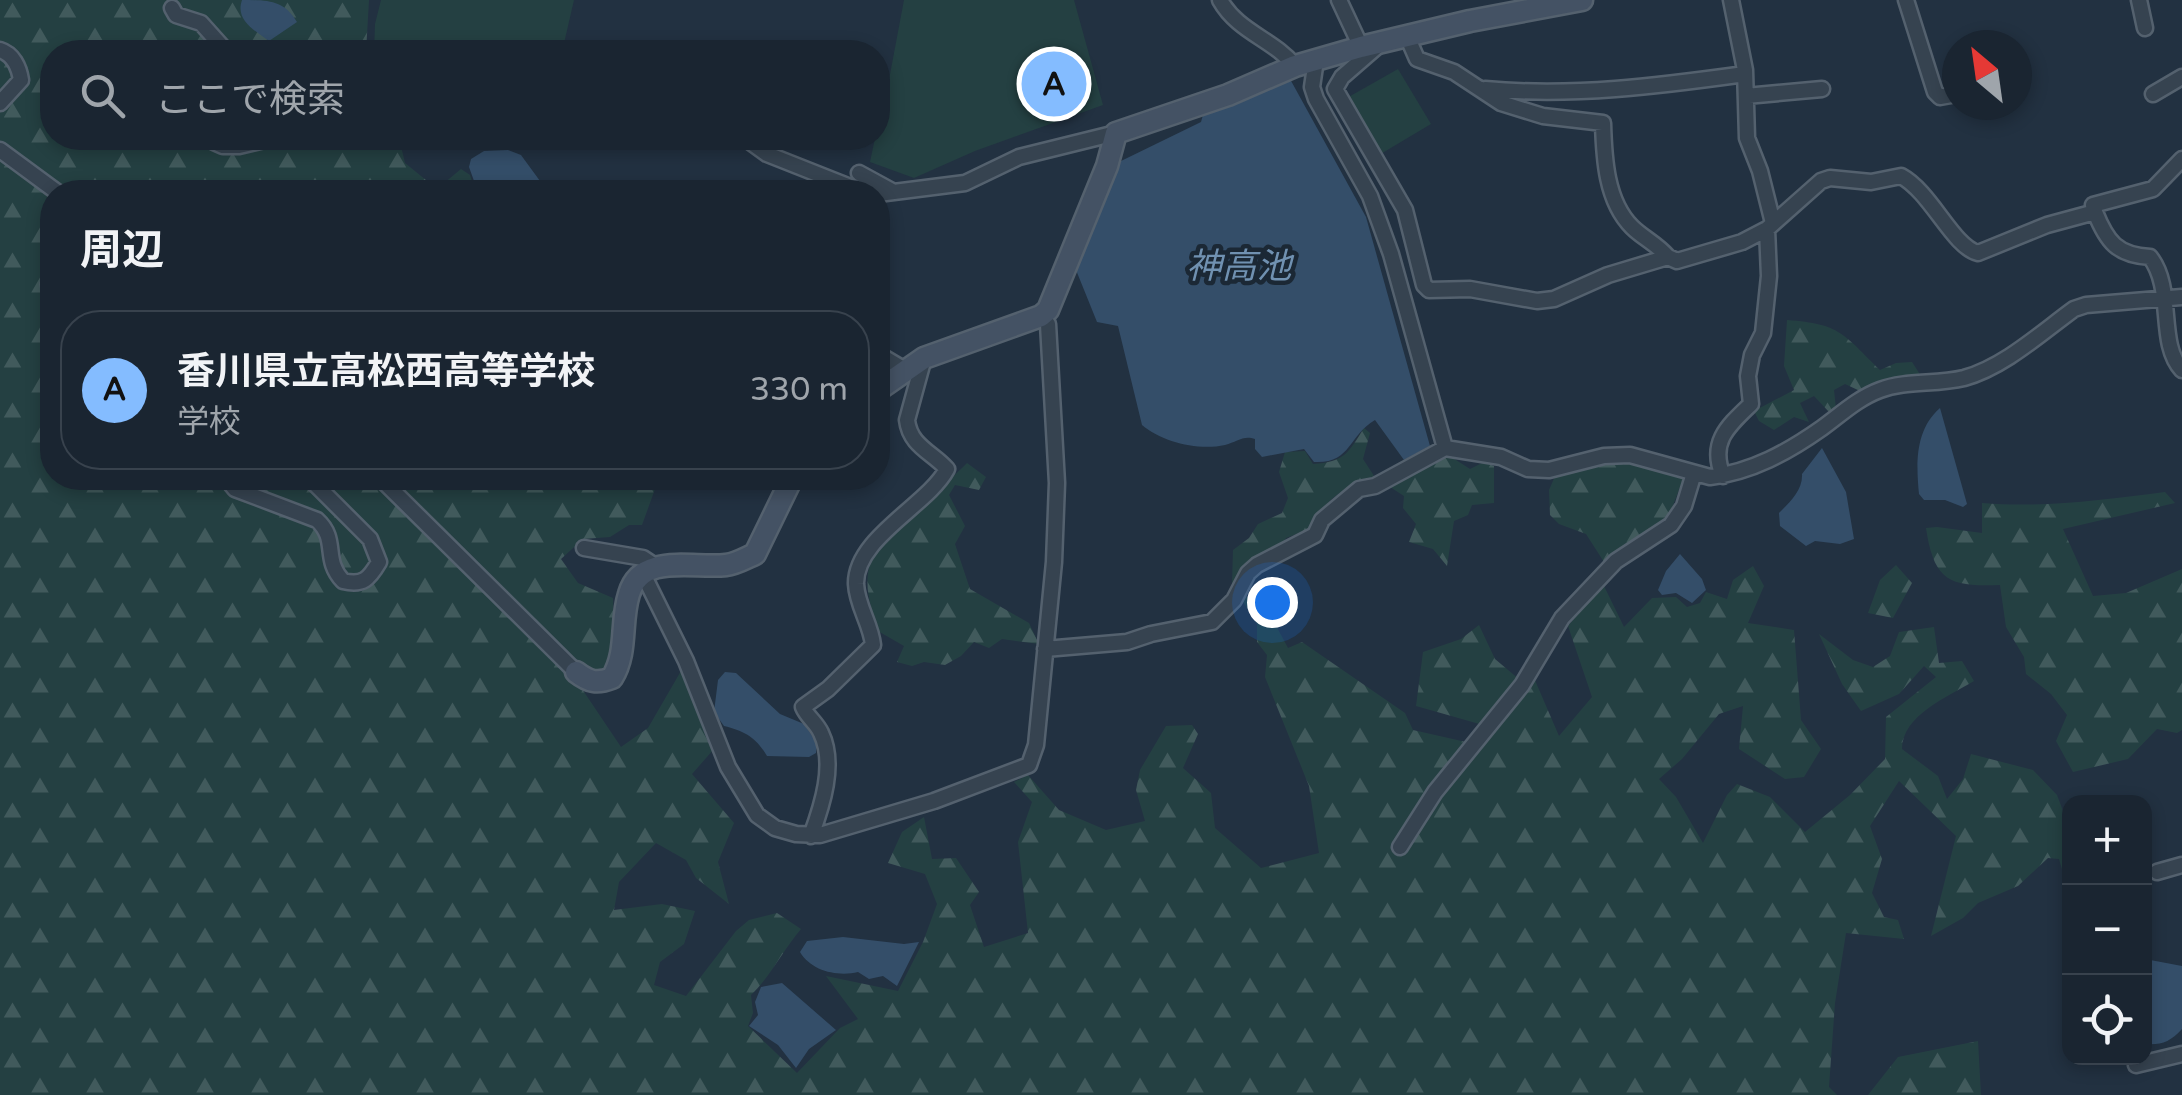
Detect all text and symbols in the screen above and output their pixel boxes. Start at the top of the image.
north arrow [1942,30,2032,120]
search box [40,40,890,150]
pin: A [1022,46,1086,122]
icon: search [75,68,130,123]
text: ここで検索 [155,77,345,123]
text: 周辺 [80,225,164,276]
water label: 神高池 [1186,246,1294,288]
text: 香川県立高松西高等学校 [177,349,595,395]
text: A [103,371,126,409]
text: 330 m [750,371,848,409]
text: 学校 [177,403,241,441]
your location [1247,577,1298,628]
map controls [2062,795,2152,1065]
button: + [2062,795,2152,885]
button: − [2062,885,2152,975]
button: locate [2062,975,2152,1065]

